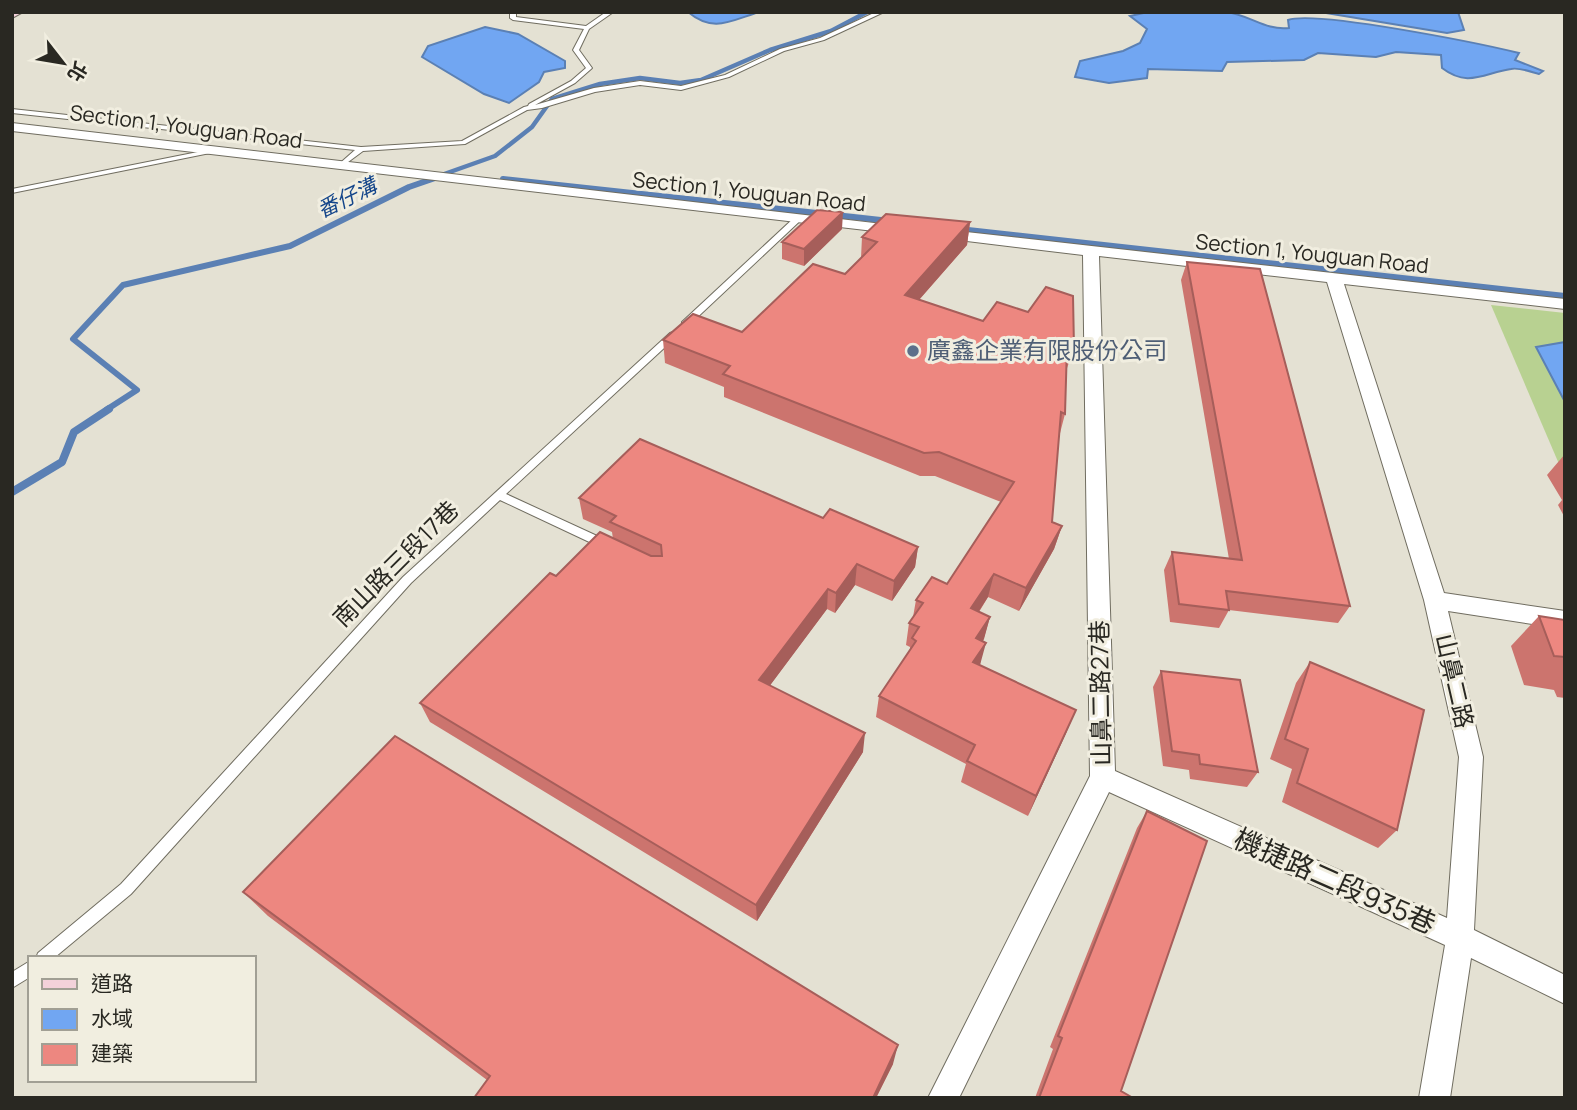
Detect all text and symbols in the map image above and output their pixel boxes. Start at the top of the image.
north arrow [28,28,98,98]
text: 北 [62,57,94,87]
street label: Section 1, Youguan Road [68,98,304,154]
street label: Section 1, Youguan Road [631,165,867,217]
water label: 番仔溝 [312,169,384,223]
street label: Section 1, Youguan Road [1194,227,1430,279]
place label: 廣鑫企業有限股份公司 [927,333,1167,366]
marker: 廣鑫企業有限股份公司 [905,343,921,359]
street label: 南山路三段17巷 [325,493,465,633]
street label: 山鼻二路27巷 [1082,620,1117,766]
street label: 山鼻二路 [1429,630,1482,731]
street label: 機捷路二段935巷 [1229,819,1442,942]
legend [28,956,256,1082]
text: 道路 [91,969,133,997]
text: 水域 [91,1004,133,1032]
text: 建築 [91,1039,133,1067]

